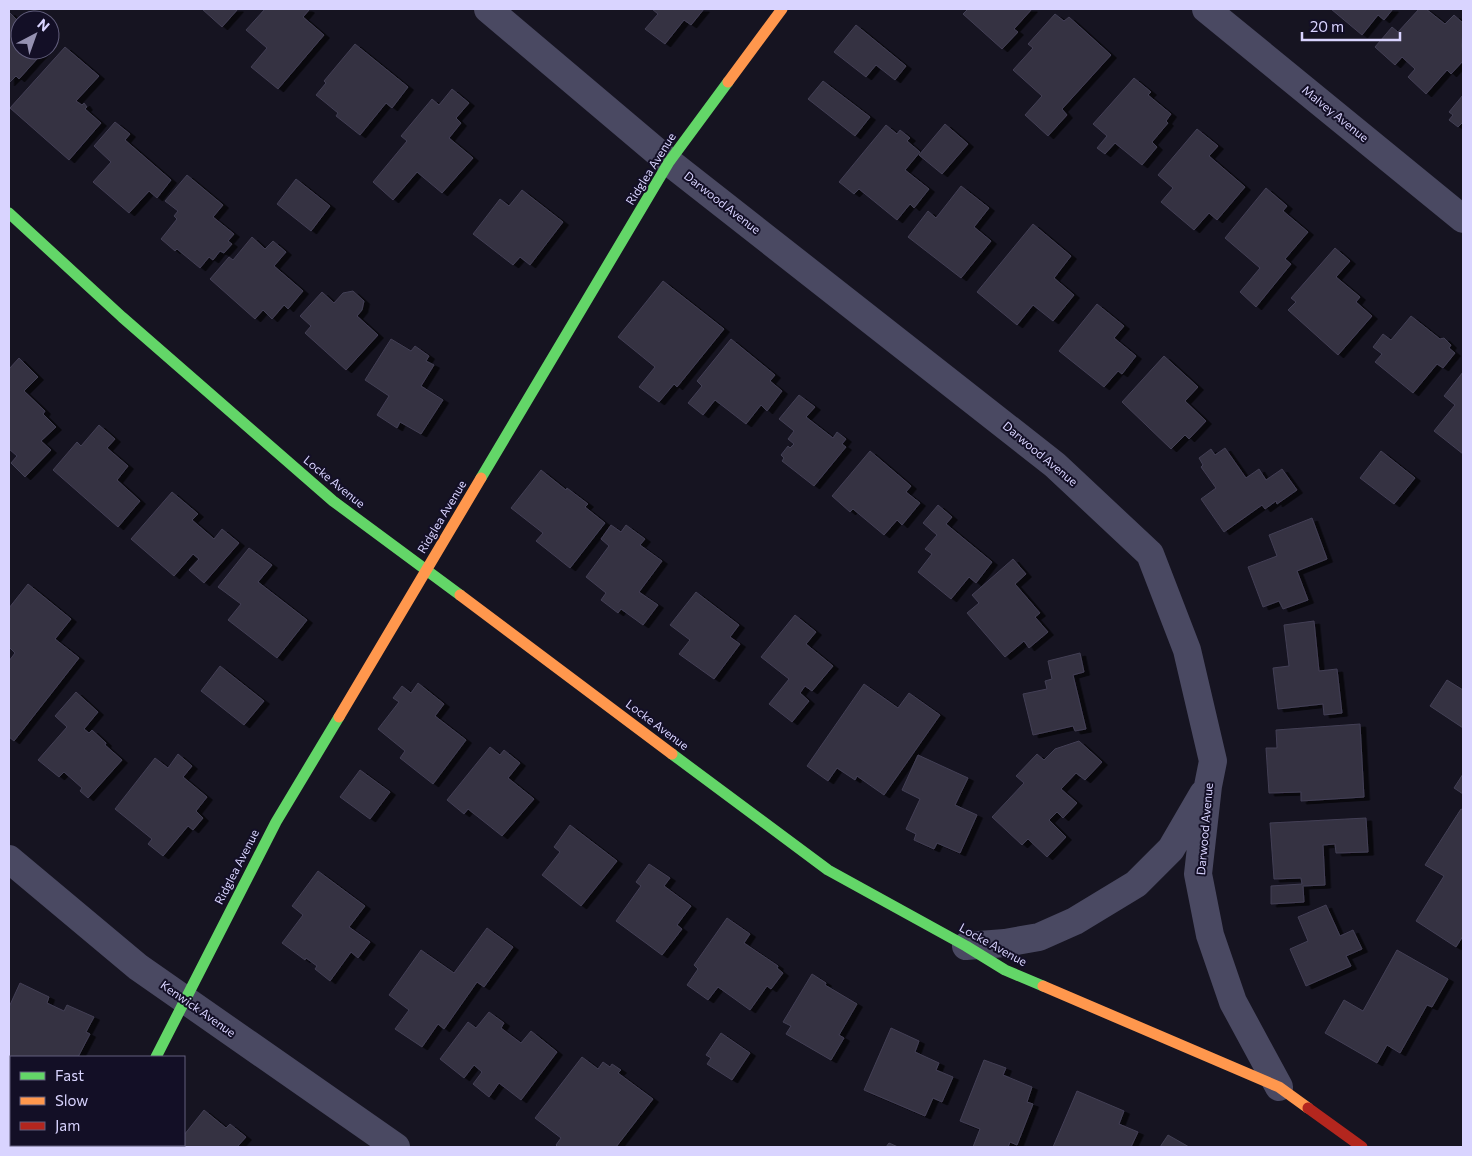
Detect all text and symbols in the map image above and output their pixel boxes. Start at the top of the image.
north arrow [10,10,60,60]
scale bar [1302,10,1400,42]
text: N [34,15,53,35]
text: 20 m [1310,17,1344,35]
street label: Malvey Avenue [1300,82,1372,144]
street label: Ridglea Avenue [622,130,678,207]
street label: Darwood Avenue [682,168,764,236]
street label: Darwood Avenue [1001,418,1081,488]
street label: Locke Avenue [301,452,368,510]
street label: Ridglea Avenue [414,478,468,555]
street label: Locke Avenue [624,696,692,752]
street label: Darwood Avenue [1193,782,1215,876]
street label: Ridglea Avenue [211,827,261,906]
street label: Locke Avenue [957,920,1030,968]
street label: Kenwick Avenue [158,977,239,1039]
legend [10,1056,185,1146]
text: Fast [55,1066,84,1084]
text: Slow [55,1091,88,1109]
text: Jam [55,1116,80,1134]

